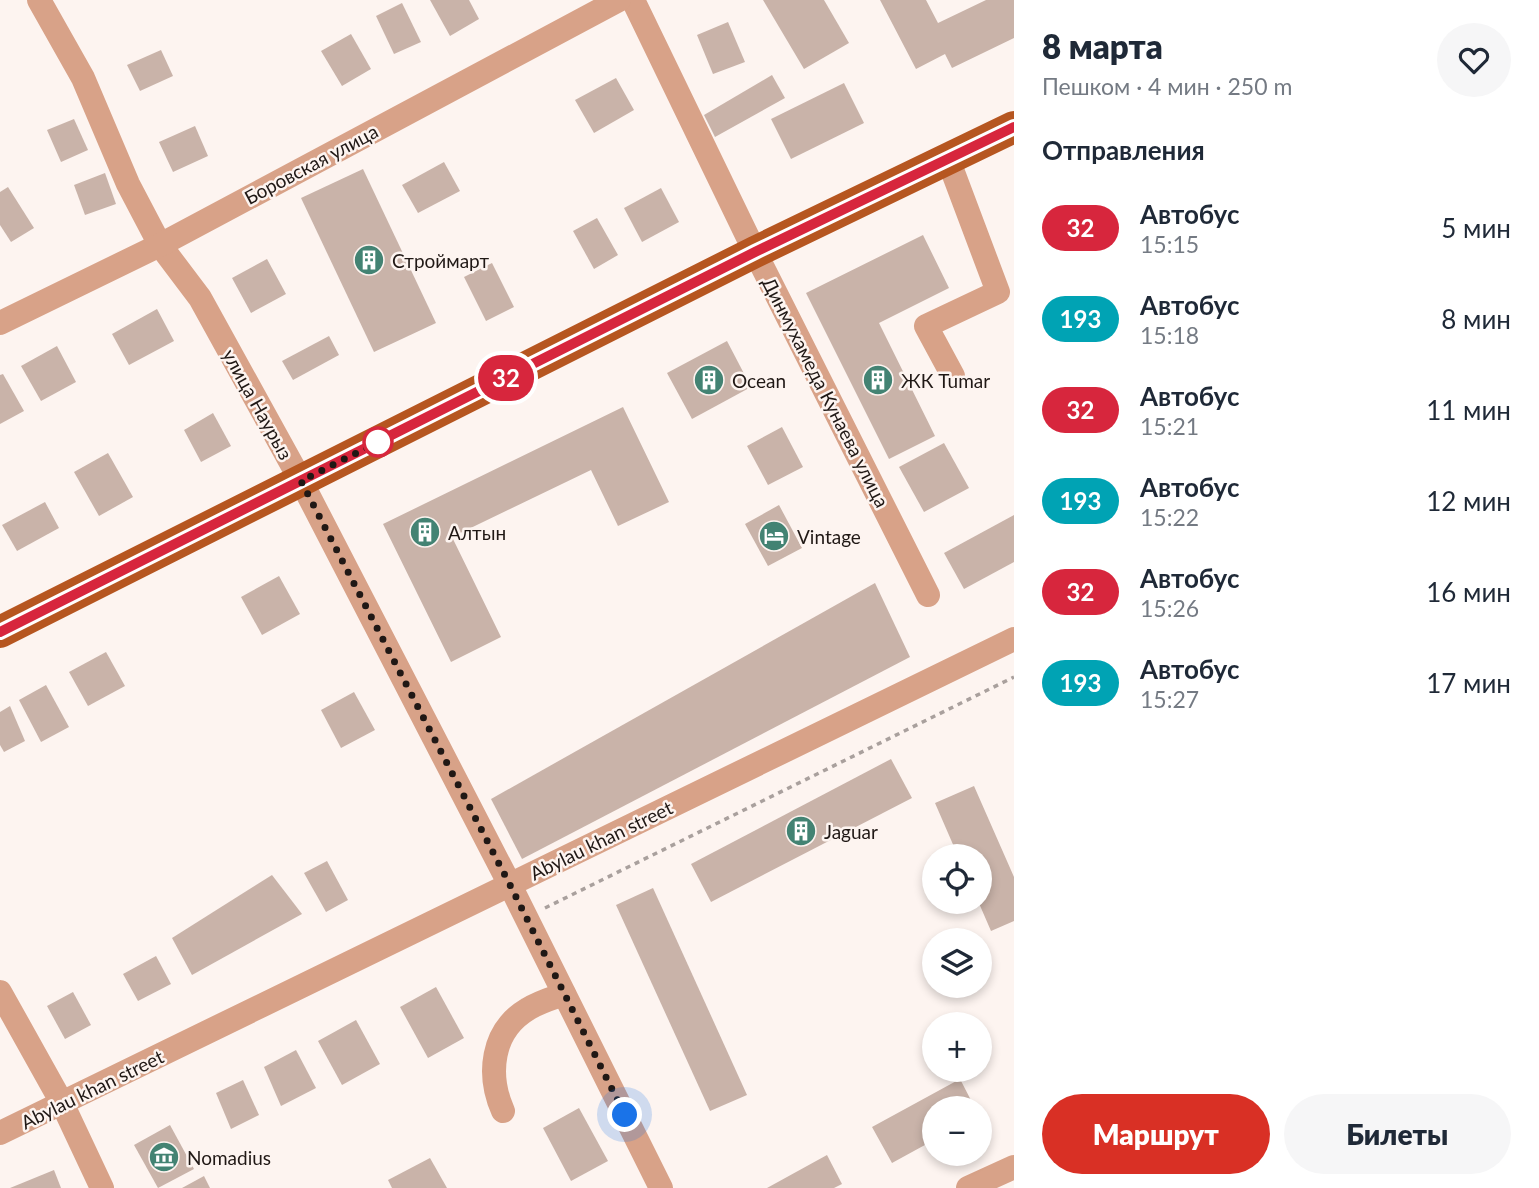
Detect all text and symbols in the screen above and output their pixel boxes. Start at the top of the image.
button: heart [1437,23,1511,97]
text: 8 марта [1042,26,1163,66]
text: Пешком · 4 мин · 250 m [1042,72,1292,100]
street label: Боровская улица [240,119,382,209]
text: Отправления [1042,134,1205,166]
text: Автобус [1140,198,1239,230]
text: 5 мин [1441,212,1511,244]
text: 32 [1067,213,1094,242]
text: 15:15 [1140,230,1199,258]
building icon: Строймарт [352,243,386,277]
place label: Строймарт [392,249,489,272]
street label: Динмухамеда Кунаева улица [758,273,894,511]
text: Автобус [1140,289,1239,321]
text: 8 мин [1441,303,1511,335]
text: 193 [1060,304,1101,333]
text: 15:18 [1140,321,1199,349]
street label: улица Наурыз [218,345,298,463]
line badge: 32 [475,355,538,401]
text: 32 [492,363,520,392]
building icon: Ocean [692,363,726,397]
building icon: ЖК Tumar [861,363,895,397]
place label: Ocean [732,369,786,392]
place label: ЖК Tumar [901,369,990,392]
text: Автобус [1140,380,1239,412]
text: 11 мин [1426,394,1511,426]
text: 32 [1067,395,1094,424]
text: 15:21 [1140,412,1199,440]
unlabelled marker [363,427,393,457]
text: Автобус [1140,471,1239,503]
text: 12 мин [1426,485,1511,517]
text: 193 [1060,486,1101,515]
text: 15:22 [1140,503,1199,531]
building icon: Алтын [408,515,442,549]
hotel icon: Vintage [757,519,791,553]
place label: Алтын [448,521,506,544]
place label: Vintage [797,525,861,548]
text: Автобус [1140,562,1239,594]
text: 16 мин [1426,576,1511,608]
text: 32 [1067,577,1094,606]
text: 15:26 [1140,594,1199,622]
text: Автобус [1140,653,1239,685]
text: 17 мин [1426,667,1511,699]
text: 193 [1060,668,1101,697]
text: 15:27 [1140,685,1199,713]
street label: Abylau khan street [526,795,676,885]
building icon: Jaguar [784,814,818,848]
place label: Jaguar [824,820,878,843]
map controls [922,844,992,1166]
button: locate [922,844,992,914]
button: layers [922,928,992,998]
button: + [922,1012,992,1082]
street label: Abylau khan street [17,1044,167,1134]
button: Маршрут [1042,1094,1270,1174]
button: Билеты [1284,1094,1511,1174]
button: − [922,1096,992,1166]
your location [607,1097,642,1132]
museum icon: Nomadius [147,1140,181,1174]
place label: Nomadius [187,1146,271,1169]

